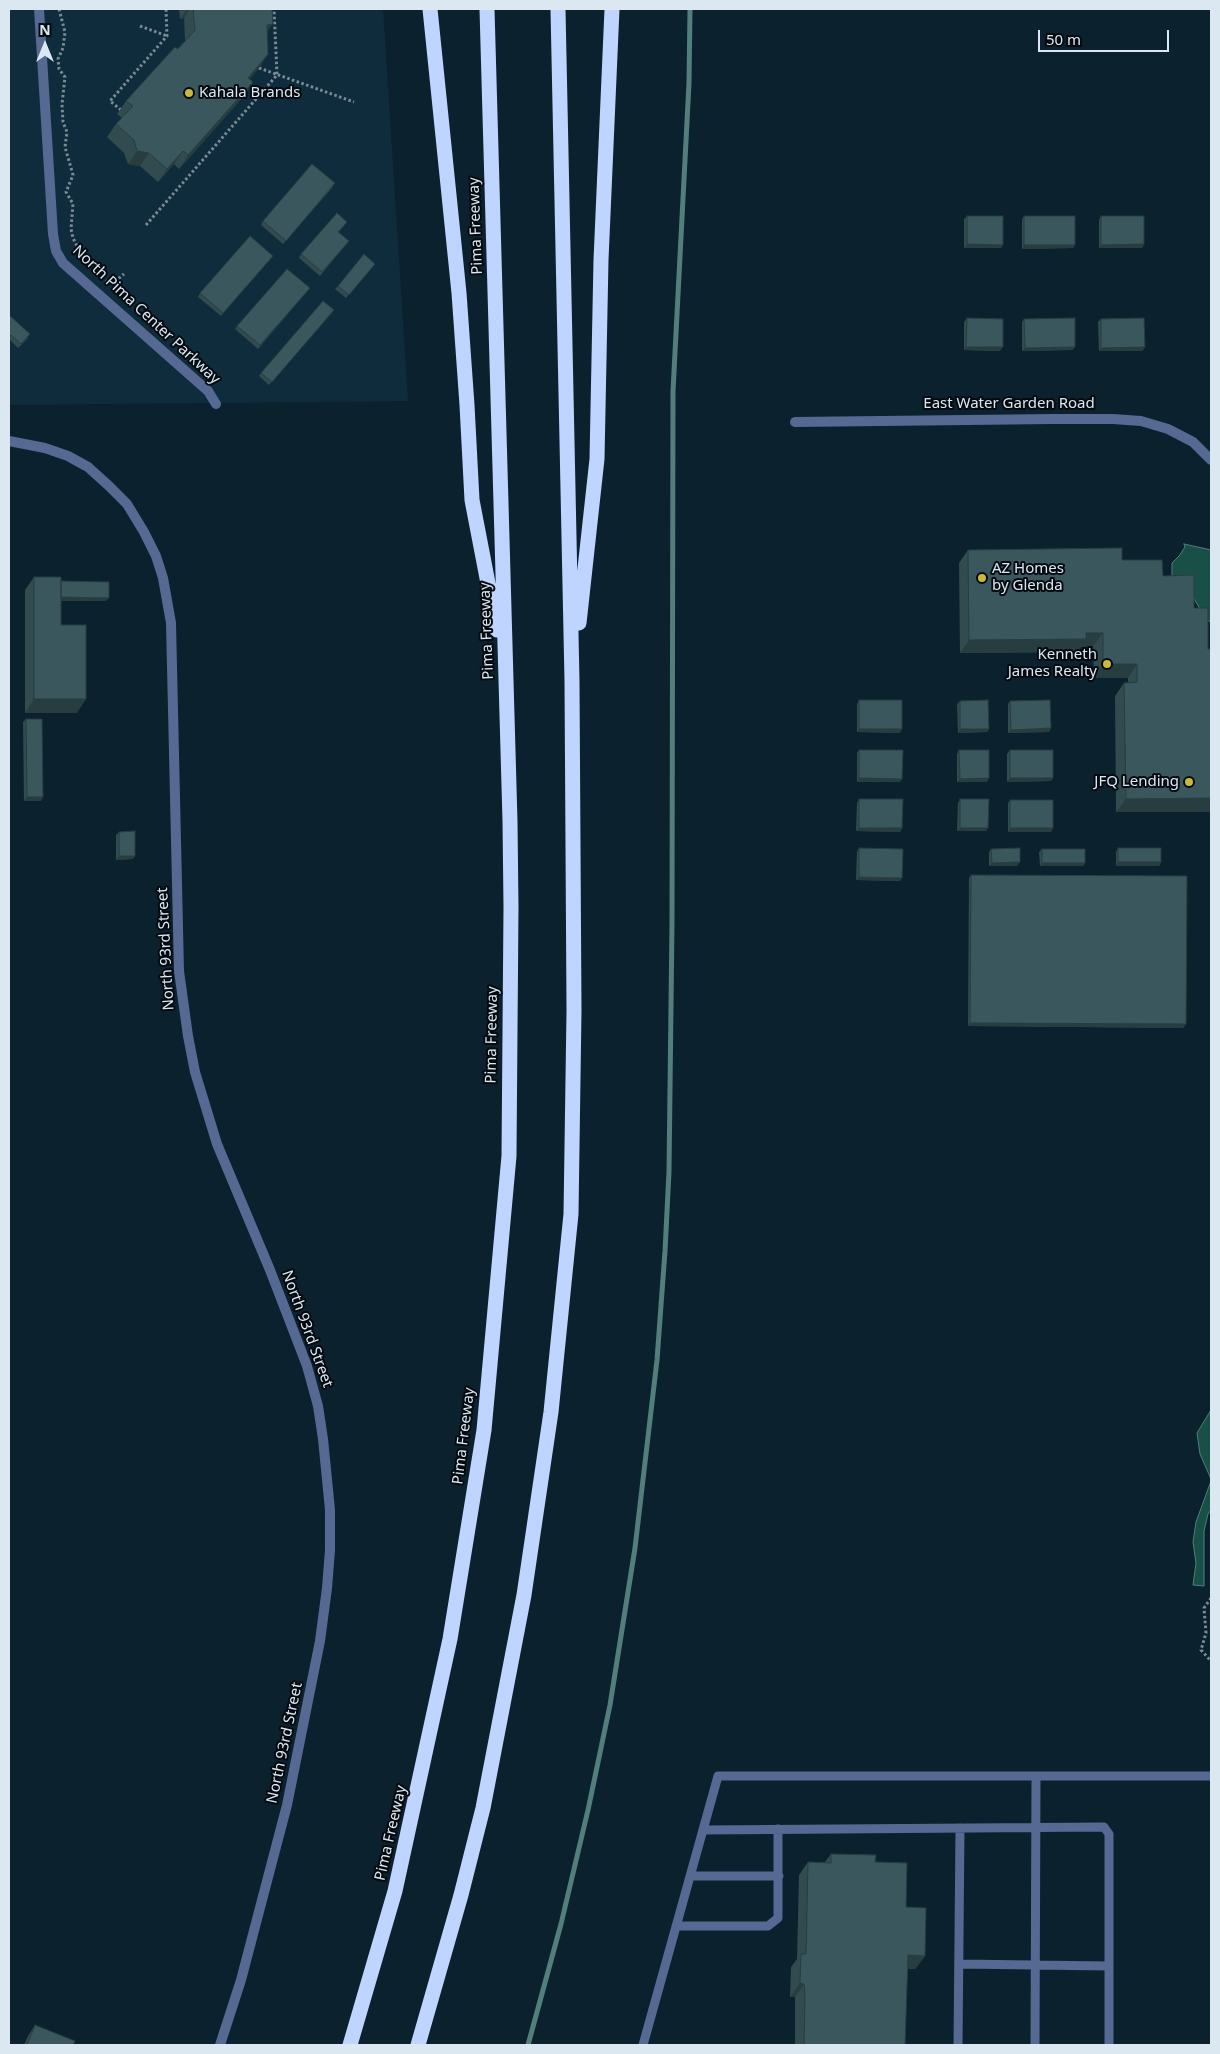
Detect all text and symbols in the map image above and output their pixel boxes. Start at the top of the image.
north arrow [20,20,70,70]
text: N [39,20,51,39]
scale bar [1040,20,1171,52]
text: 50 m [1046,29,1081,49]
place label: Kahala Brands [199,84,300,102]
marker: Kahala Brands [183,87,195,99]
street label: Pima Freeway [465,177,487,275]
street label: North Pima Center Parkway [68,242,224,388]
street label: East Water Garden Road [923,395,1095,413]
place label: AZ Homes by Glenda [992,560,1064,595]
marker: AZ Homes by Glenda [976,572,988,584]
street label: Pima Freeway [476,582,498,680]
place label: Kenneth James Realty [1008,646,1097,681]
marker: Kenneth James Realty [1101,658,1113,670]
place label: JFQ Lending [1094,773,1179,791]
marker: JFQ Lending [1183,776,1195,788]
street label: North 93rd Street [154,887,178,1011]
street label: Pima Freeway [482,986,502,1084]
street label: North 93rd Street [277,1268,337,1390]
street label: Pima Freeway [449,1387,479,1485]
street label: North 93rd Street [263,1681,307,1805]
street label: Pima Freeway [371,1784,411,1882]

